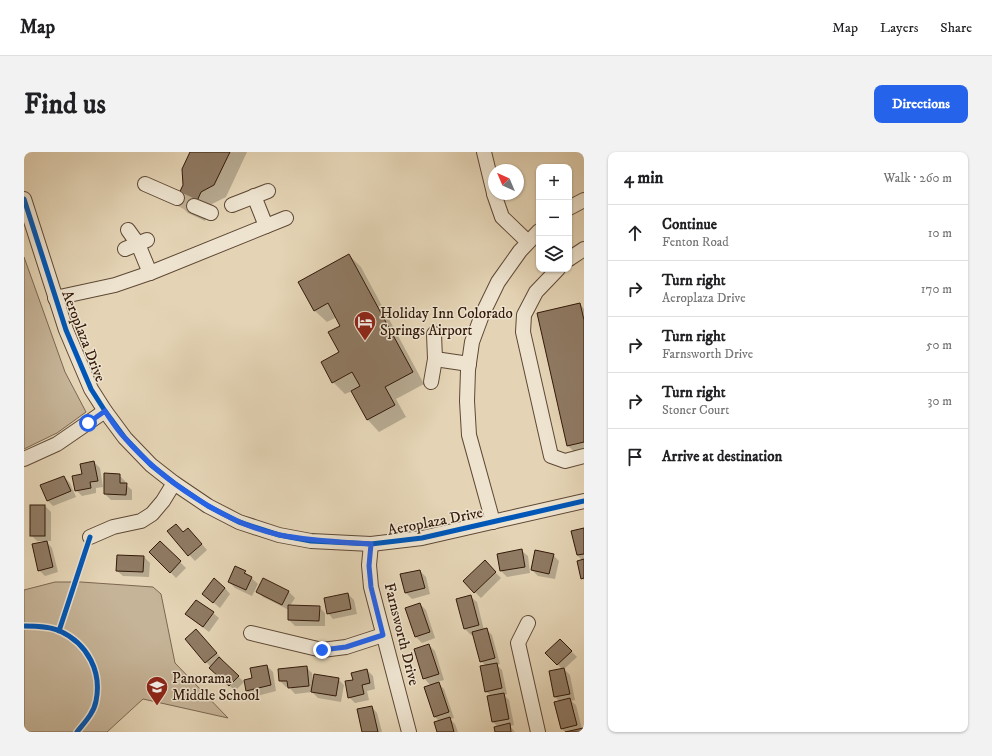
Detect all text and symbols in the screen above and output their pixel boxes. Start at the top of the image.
text: Map [20,16,55,39]
text: Map [832,19,858,37]
text: Layers [880,19,918,37]
text: Share [940,19,972,37]
button: Directions [874,85,968,123]
text: Find us [24,87,106,122]
north arrow [488,164,524,200]
map controls [536,164,572,272]
button: + [536,164,572,200]
text: 4 min [624,167,663,189]
text: Walk · 260 m [884,170,952,186]
button: − [536,200,572,236]
text: Continue [662,215,717,234]
icon: ahead [624,222,646,244]
text: 10 m [928,225,952,241]
text: Fenton Road [662,234,729,250]
button: layers [536,236,572,272]
text: Turn right [662,271,725,290]
icon: right [624,278,646,300]
text: 170 m [921,281,952,297]
street label: Aeroplaza Drive [57,288,110,385]
text: Aeroplaza Drive [662,290,746,306]
place label: Holiday Inn Colorado Springs Airport [380,304,513,340]
hotel icon: Holiday Inn Colorado Springs Airport [352,309,378,342]
text: Turn right [662,327,725,346]
icon: right [624,334,646,356]
text: 50 m [926,337,952,353]
text: Farnsworth Drive [662,346,753,362]
text: Turn right [662,383,725,402]
icon: right [624,390,646,412]
text: 30 m [928,393,952,409]
text: Stoner Court [662,402,729,418]
route start [79,414,97,432]
icon: arrive [624,446,646,468]
text: Arrive at destination [662,447,782,466]
street label: Aeroplaza Drive [386,503,484,540]
street label: Farnsworth Drive [380,581,423,687]
route end [313,641,331,659]
place label: Panorama Middle School [172,669,260,705]
school or university icon: Panorama Middle School [144,674,170,707]

